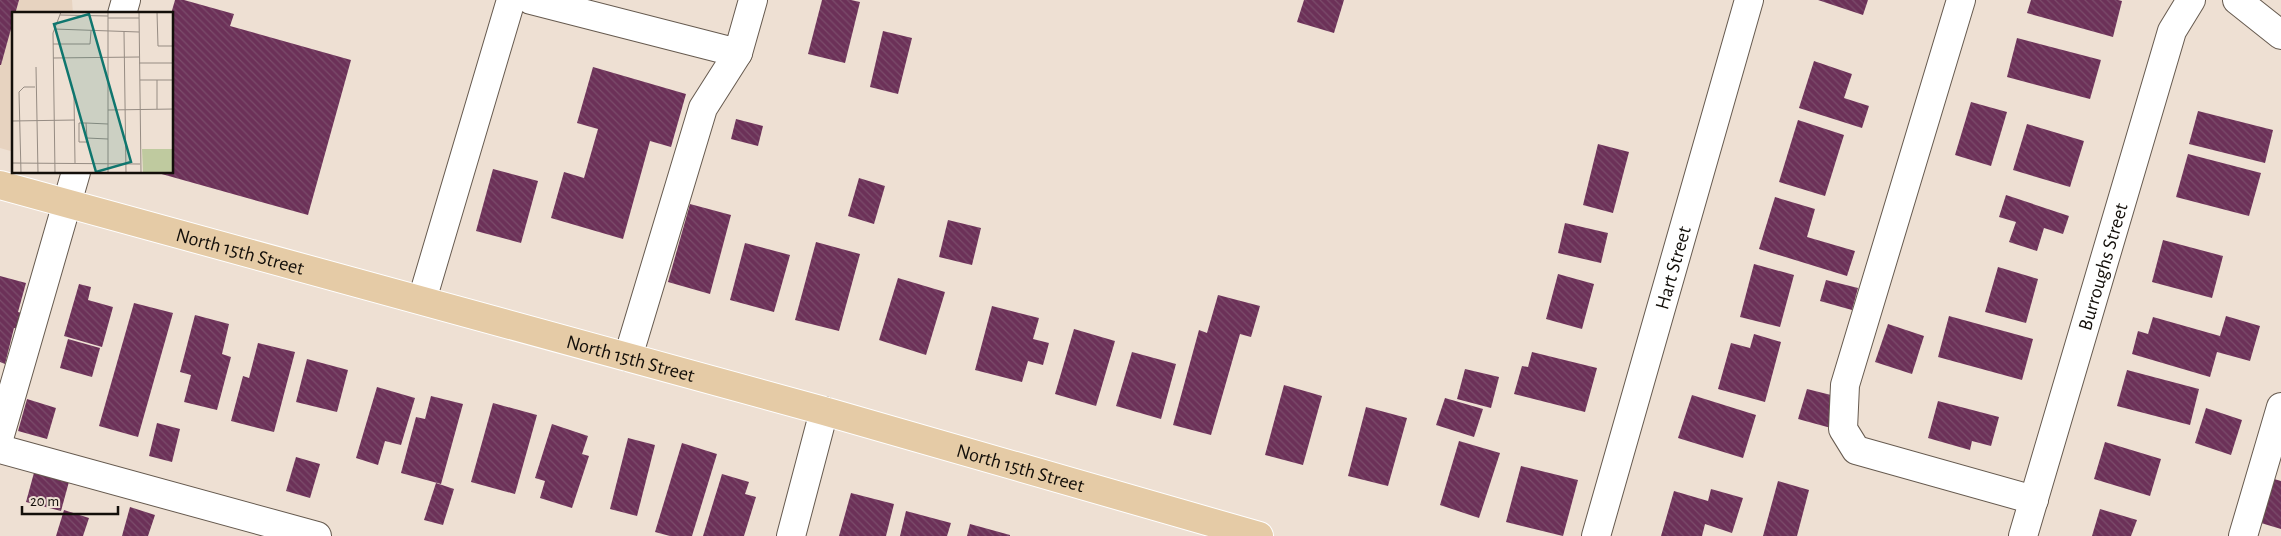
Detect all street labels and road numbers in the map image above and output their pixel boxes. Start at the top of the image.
street label: Burroughs Street [2075,200,2132,333]
street label: Hart Street [1652,223,1695,312]
street label: North 15th Street [174,225,307,279]
street label: North 15th Street [564,332,697,386]
street label: North 15th Street [954,441,1087,496]

